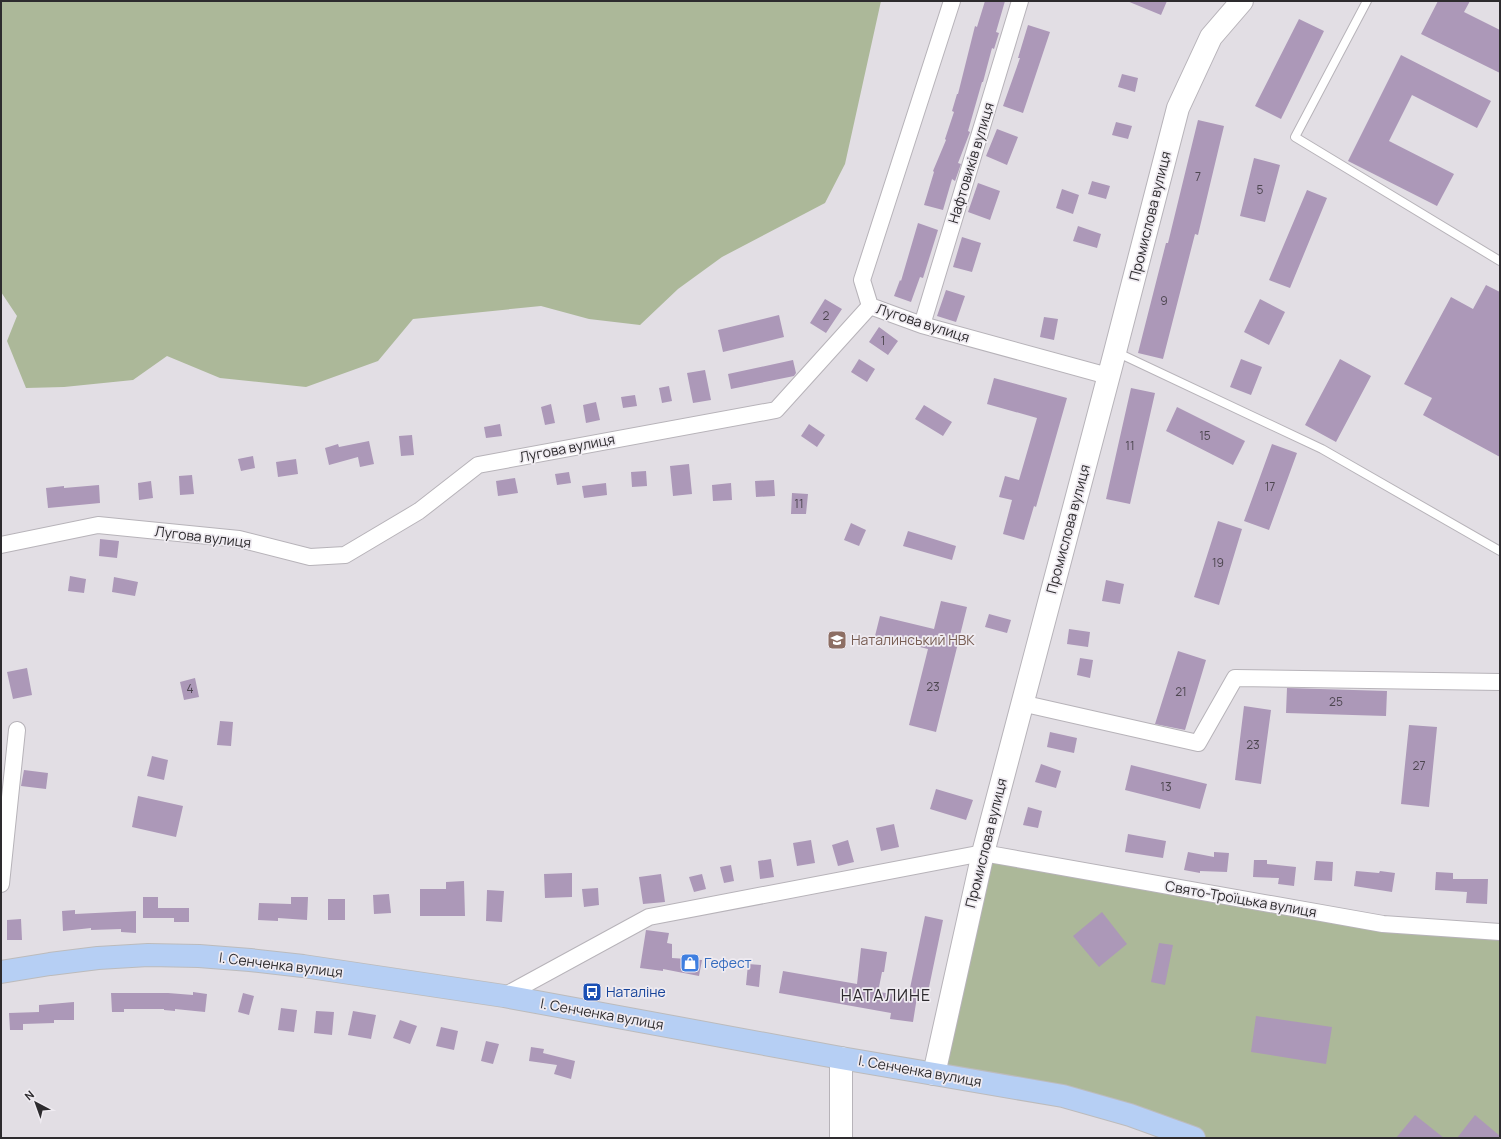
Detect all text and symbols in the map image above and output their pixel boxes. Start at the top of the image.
street label: Нафтовиків вулиця [943,100,998,226]
street label: Промислова вулиця [1124,149,1175,283]
house number: 7 [1195,168,1201,185]
house number: 5 [1257,181,1264,198]
house number: 9 [1160,292,1168,309]
street label: Лугова вулиця [874,299,972,347]
house number: 2 [823,307,830,324]
house number: 1 [881,332,885,349]
house number: 15 [1199,427,1211,444]
street label: Лугова вулиця [518,429,616,466]
house number: 11 [1125,437,1135,454]
street label: Промислова вулиця [1041,462,1094,595]
house number: 17 [1265,478,1275,495]
house number: 11 [794,495,804,512]
street label: Лугова вулиця [154,521,252,552]
house number: 19 [1212,554,1224,571]
school or university icon: Наталинський НВК [826,629,848,651]
place label: Наталинський НВК [851,630,975,649]
house number: 23 [926,678,940,695]
house number: 4 [186,680,194,697]
house number: 21 [1175,683,1187,700]
house number: 25 [1329,693,1343,710]
house number: 23 [1246,736,1260,753]
house number: 27 [1413,757,1425,774]
street label: Промислова вулиця [960,776,1011,910]
house number: 13 [1160,778,1172,795]
street label: Свято-Троїцька вулиця [1164,876,1318,921]
street label: І. Сенченка вулиця [218,947,344,982]
shop icon: Гефест [679,952,701,974]
place label: Гефест [704,953,752,972]
bus stop icon: Наталіне [581,981,603,1003]
place label: Наталіне [606,982,666,1001]
district label: НАТАЛИНЕ [841,984,931,1006]
street label: І. Сенченка вулиця [539,993,665,1034]
street label: І. Сенченка вулиця [857,1050,983,1091]
north arrow [16,1083,56,1123]
text: N [21,1087,37,1103]

